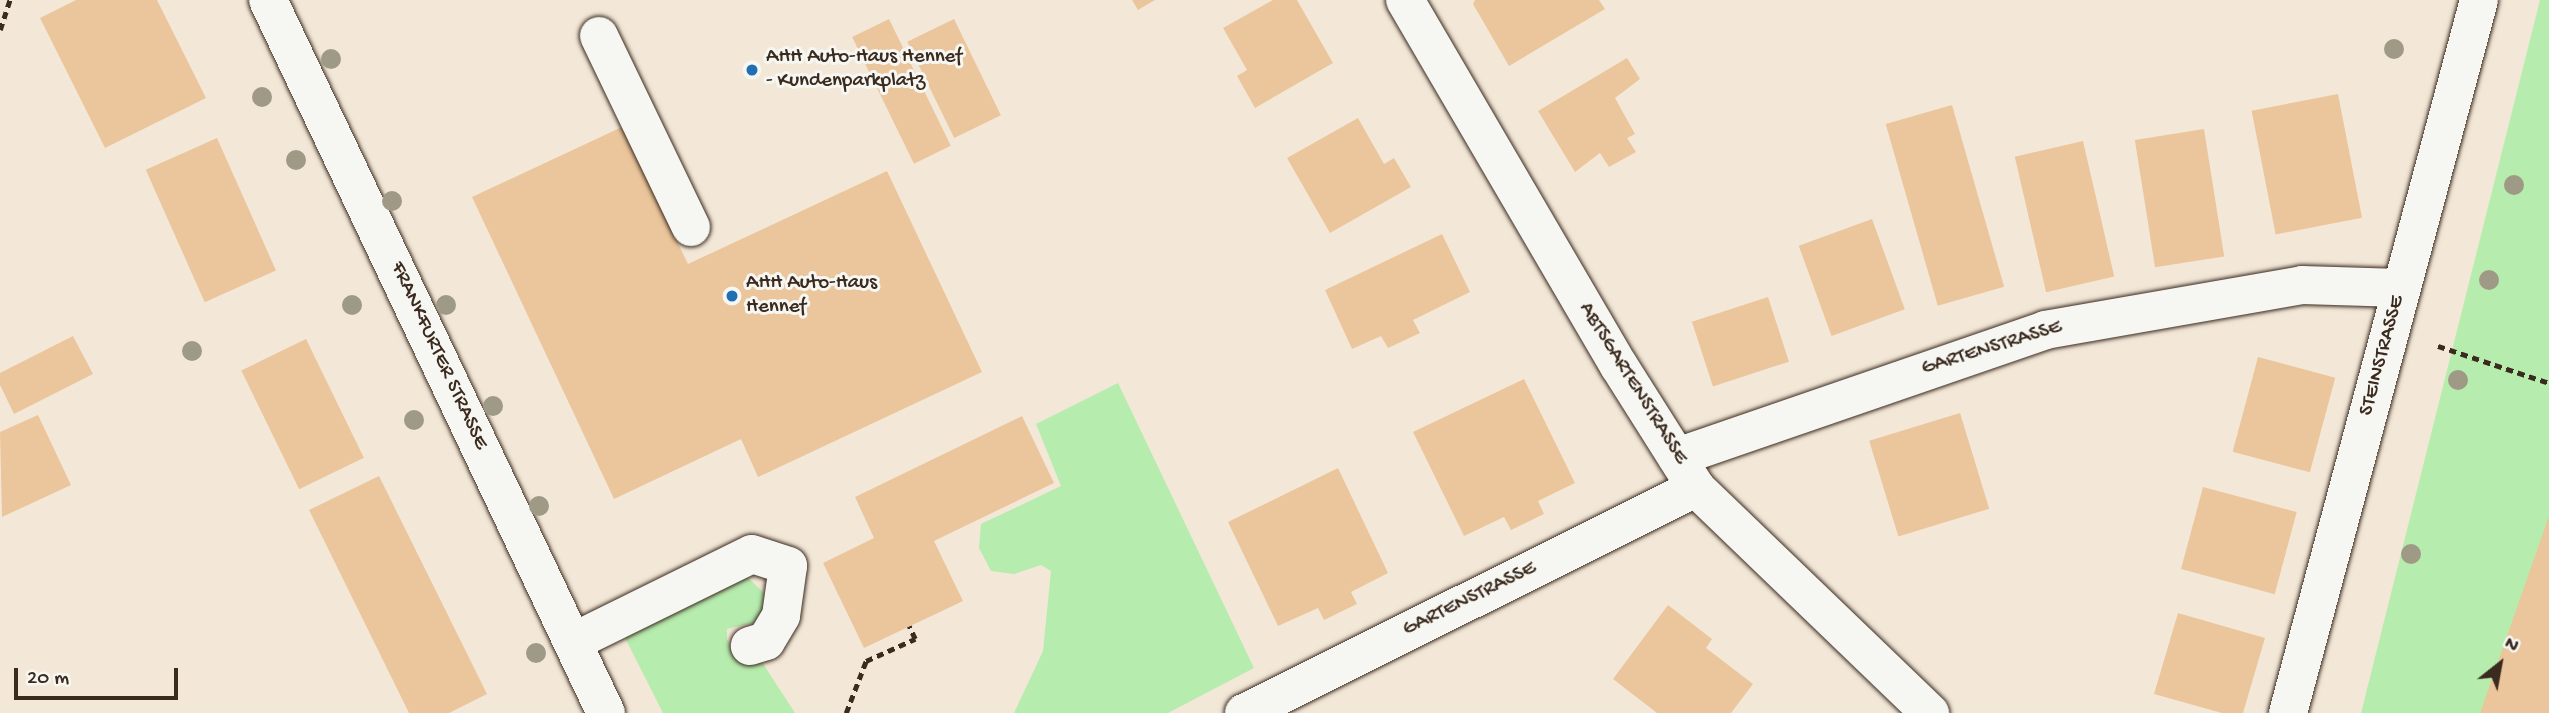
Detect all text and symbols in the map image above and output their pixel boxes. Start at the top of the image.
place label: AHH Auto-Haus Hennef - Kundenparkplatz [766,45,962,95]
marker: AHH Auto-Haus Hennef - Kundenparkplatz [744,62,760,78]
street label: FRANKFURTER STRASSE [383,258,493,454]
place label: AHH Auto-Haus Hennef [746,271,877,321]
marker: AHH Auto-Haus Hennef [724,288,740,304]
street label: STEINSTRASSE [2355,293,2411,419]
street label: ABTSGARTENSTRASSE [1572,298,1692,470]
street label: GARTENSTRASSE [1919,316,2065,382]
street label: GARTENSTRASSE [1399,557,1541,643]
north arrow [2465,629,2535,699]
text: N [2500,633,2522,659]
scale bar [18,654,182,698]
text: 20 m [27,667,69,692]

